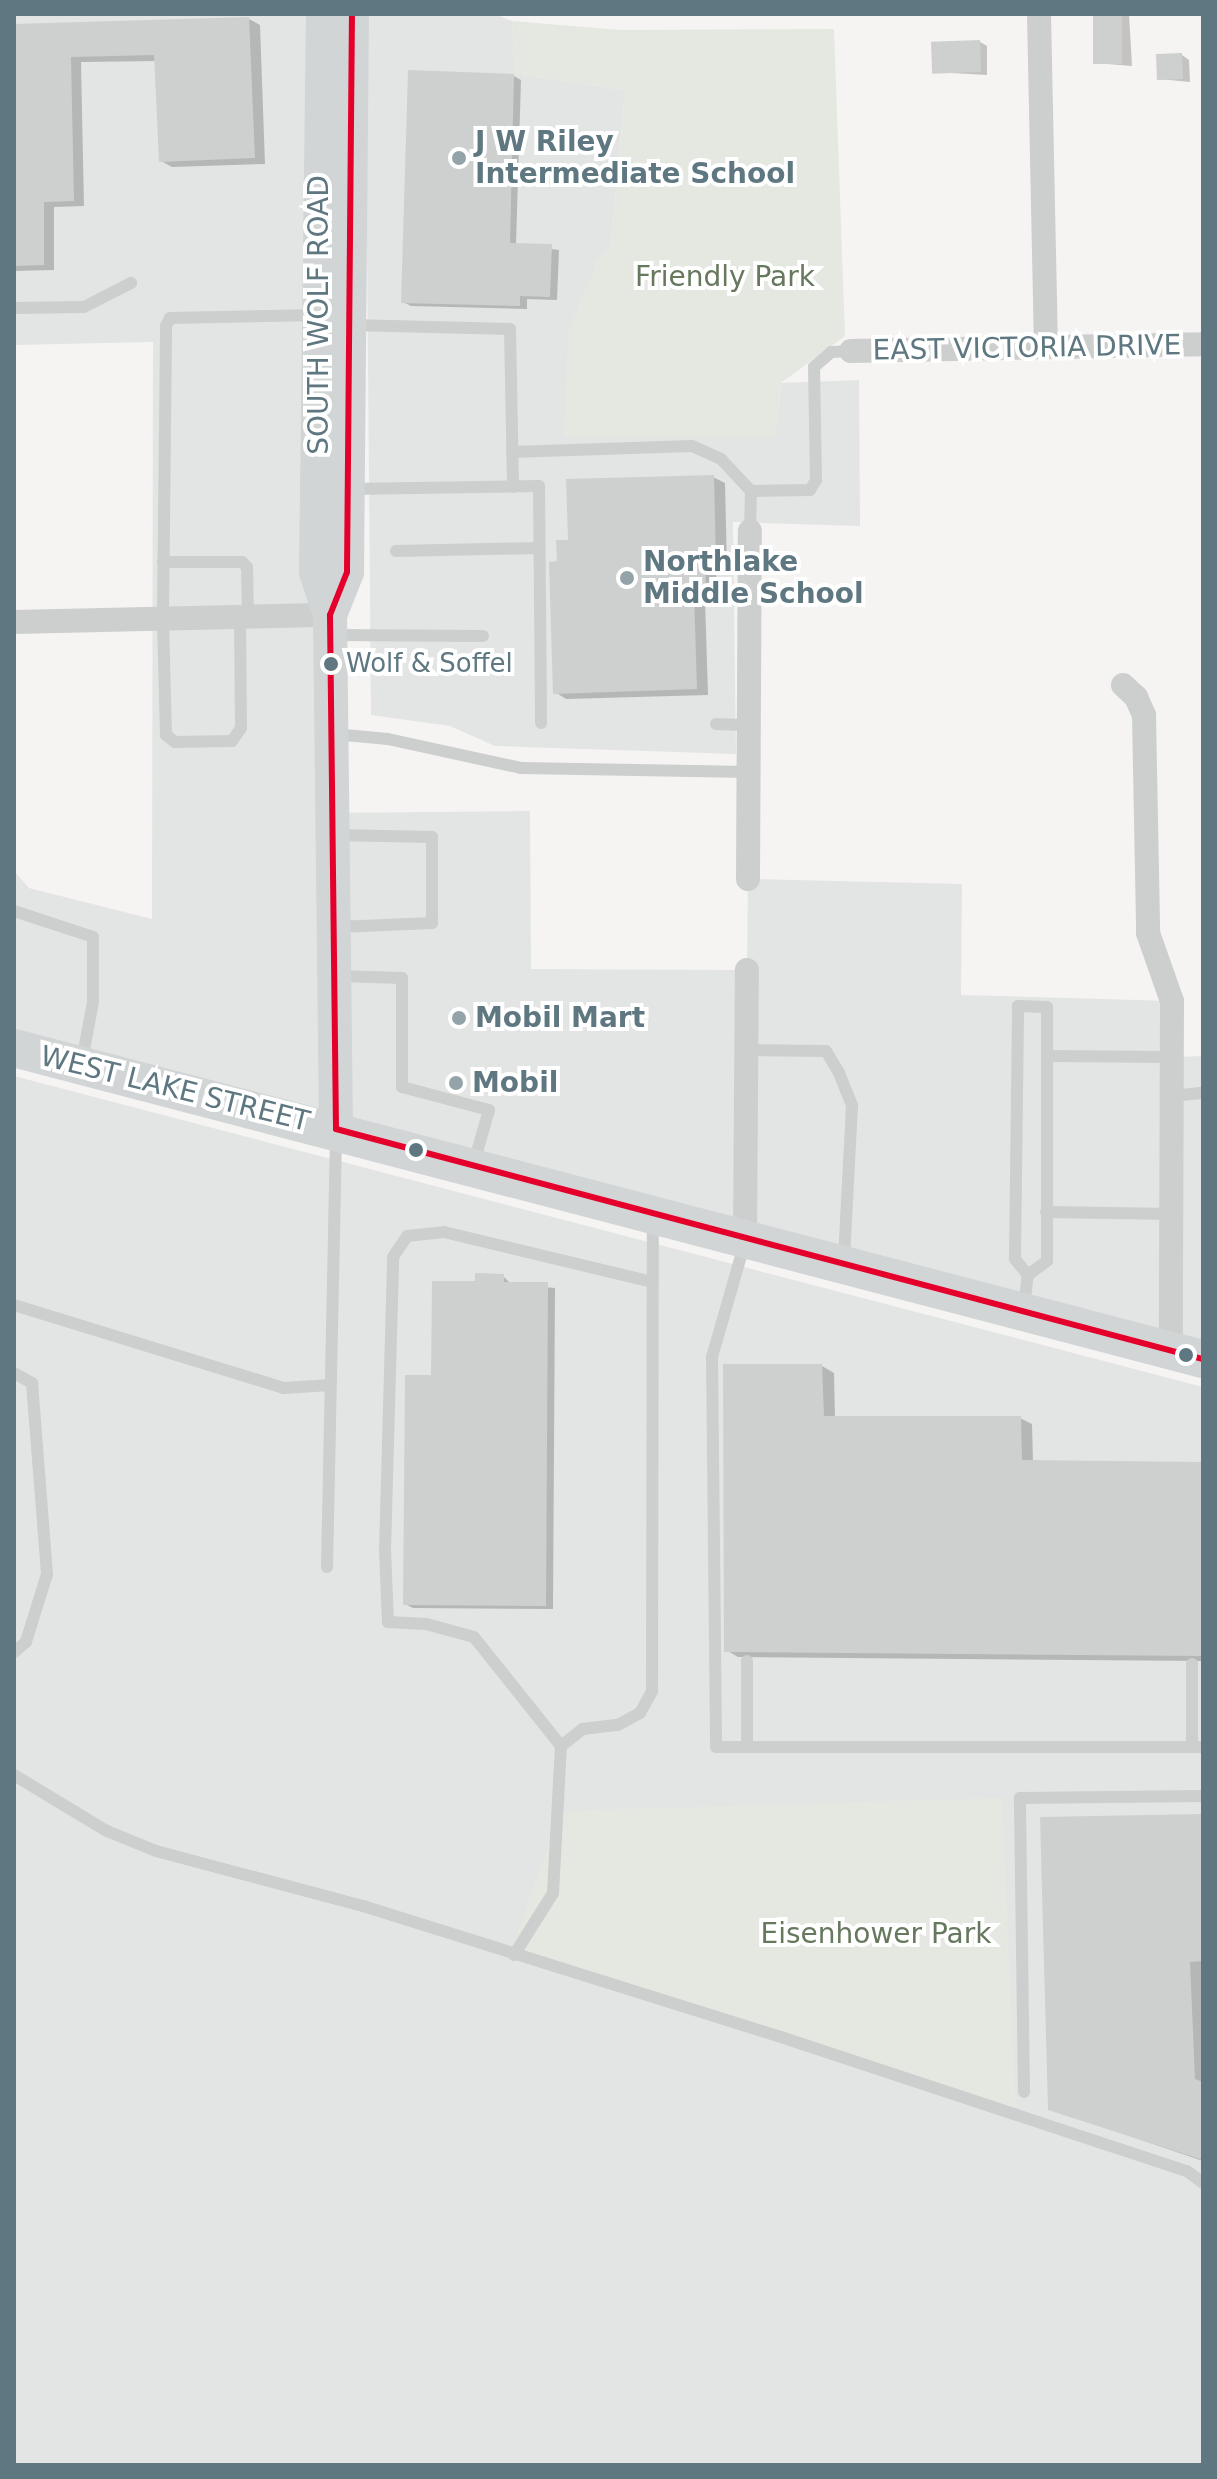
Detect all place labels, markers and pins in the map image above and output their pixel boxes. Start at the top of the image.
place label: J W Riley Intermediate School [475,125,795,191]
marker: J W Riley Intermediate School [450,149,468,167]
place label: Northlake Middle School [643,545,864,611]
marker: Northlake Middle School [618,569,636,587]
place label: Wolf & Soffel [346,648,513,680]
marker: Wolf & Soffel [323,656,339,672]
place label: Mobil Mart [475,1001,645,1035]
marker: Mobil Mart [450,1009,468,1027]
place label: Mobil [472,1066,558,1100]
marker: Mobil [447,1074,465,1092]
unlabelled marker [408,1142,424,1158]
unlabelled marker [1178,1347,1194,1363]

